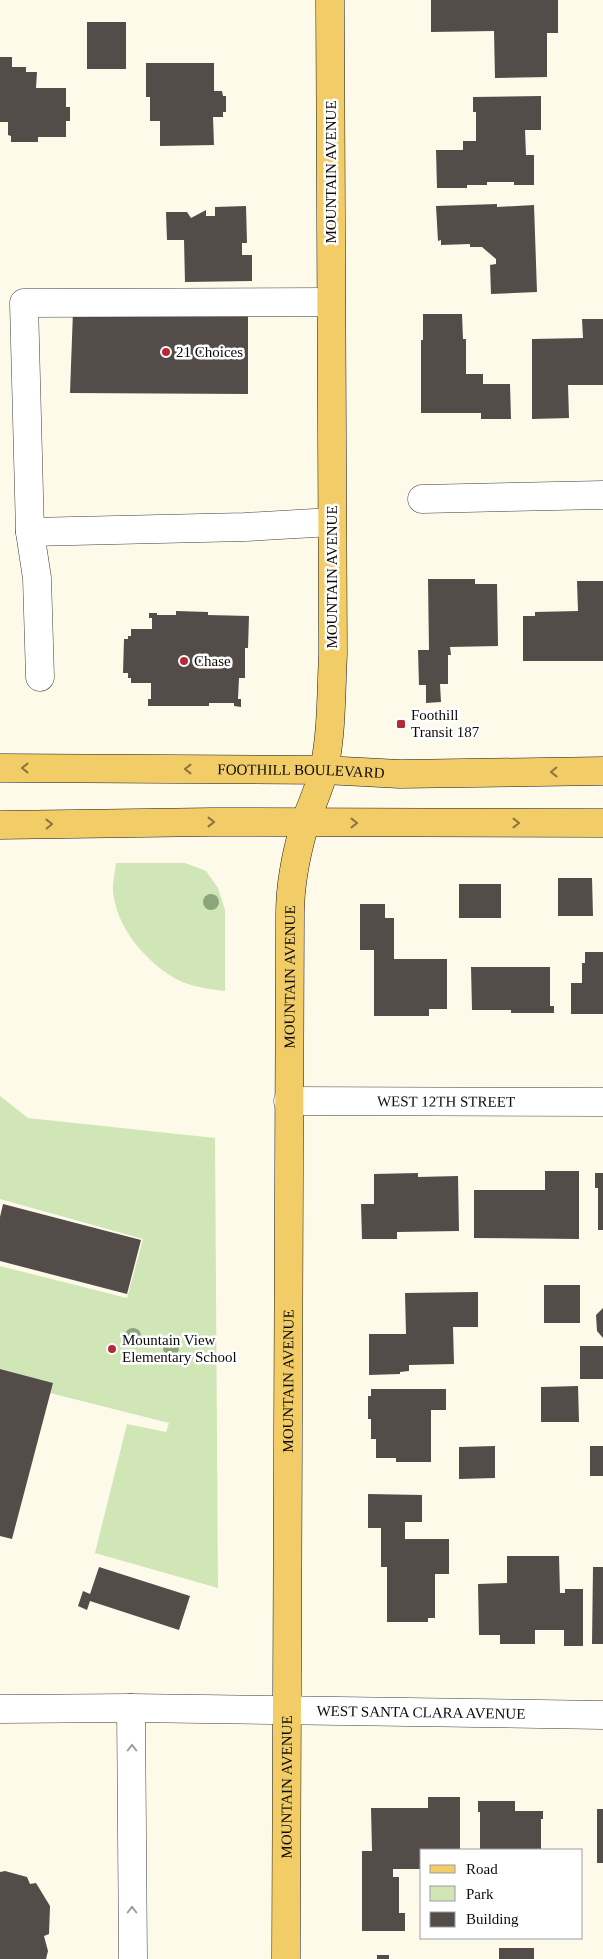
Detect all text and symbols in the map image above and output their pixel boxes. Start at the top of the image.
street label: MOUNTAIN AVENUE [323,100,339,244]
place label: 21 Choices [176,344,243,360]
marker: 21 Choices [160,346,172,358]
street label: MOUNTAIN AVENUE [324,505,340,649]
place label: Chase [194,653,231,669]
marker: Chase [178,655,190,667]
place label: Foothill Transit 187 [411,707,480,740]
marker: Foothill Transit 187 [395,718,407,730]
street label: FOOTHILL BOULEVARD [217,761,385,781]
one-way arrow [21,763,29,774]
one-way arrow [183,764,191,775]
one-way arrow [550,767,558,777]
one-way arrow [208,817,215,827]
one-way arrow [350,818,358,828]
one-way arrow [513,818,521,828]
one-way arrow [45,819,53,829]
street label: MOUNTAIN AVENUE [281,905,298,1049]
street label: WEST 12TH STREET [377,1093,515,1110]
street label: MOUNTAIN AVENUE [280,1309,296,1453]
place label: Mountain View Elementary School [122,1332,237,1365]
marker: Mountain View Elementary School [106,1343,118,1355]
street label: WEST SANTA CLARA AVENUE [316,1703,526,1722]
street label: MOUNTAIN AVENUE [278,1715,295,1859]
one-way arrow [127,1744,137,1752]
legend [420,1849,583,1939]
text: Road [466,1861,498,1877]
text: Park [466,1886,494,1902]
one-way arrow [127,1906,137,1914]
text: Building [466,1911,519,1927]

